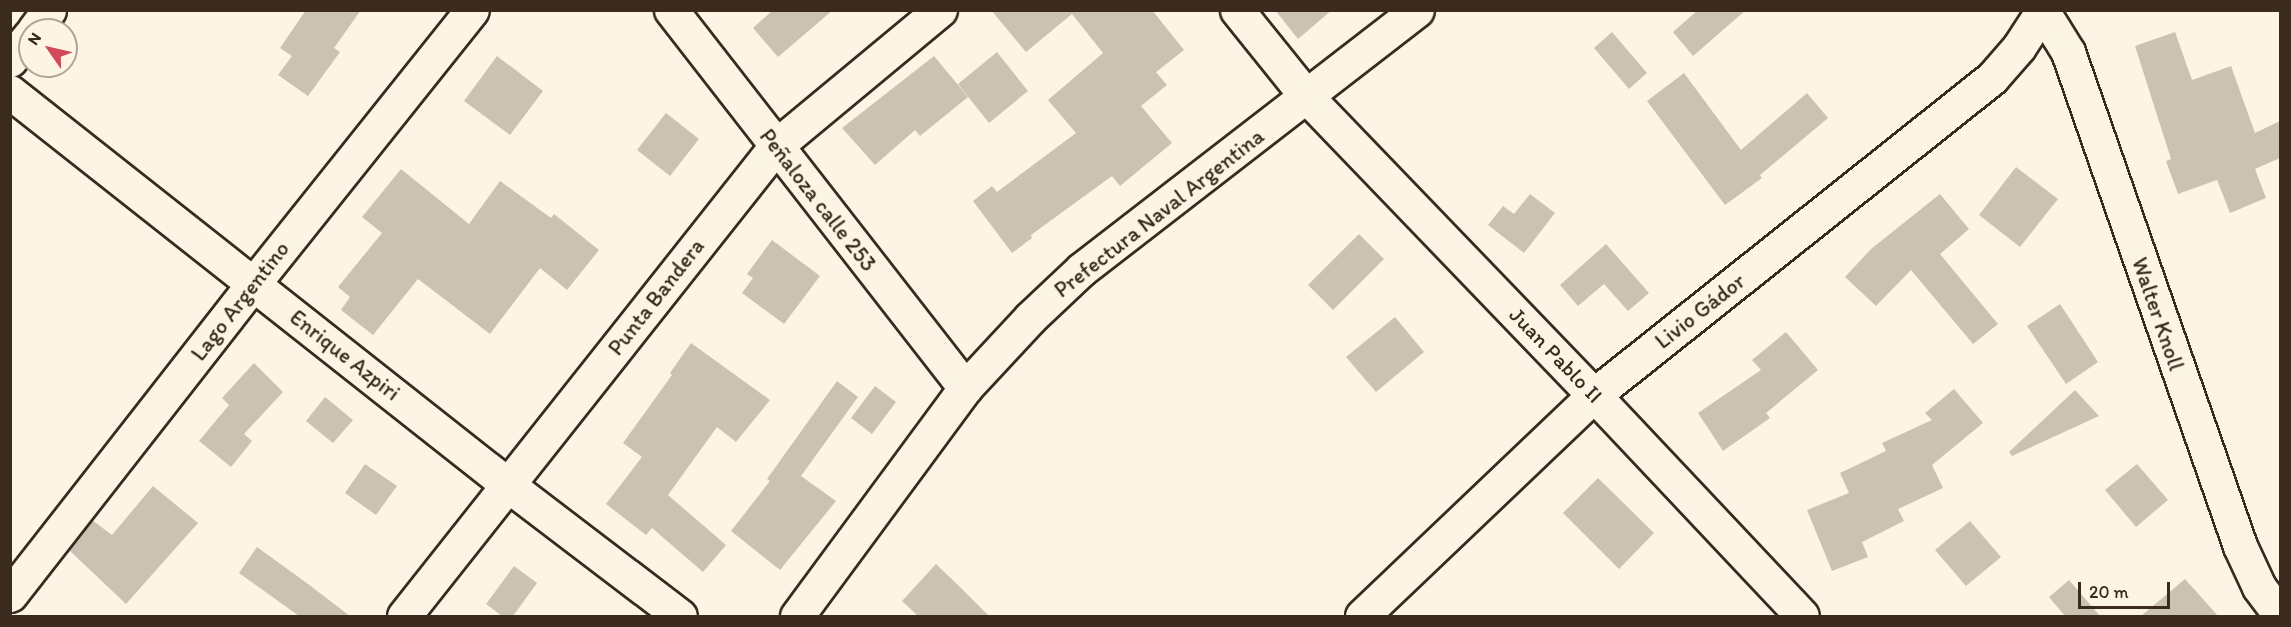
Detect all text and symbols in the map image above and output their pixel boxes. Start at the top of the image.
north arrow [18,18,78,78]
text: N [23,29,45,49]
street label: Peñaloza calle 253 [754,123,882,277]
street label: Prefectura Naval Argentina [1049,123,1269,303]
street label: Punta Bandera [602,233,710,361]
street label: Lago Argentino [185,236,295,366]
street label: Walter Knoll [2126,254,2190,374]
street label: Livio Gádor [1650,268,1750,354]
street label: Juan Pablo II [1504,302,1608,408]
street label: Enrique Azpiri [285,304,405,406]
scale bar [2081,570,2172,608]
text: 20 m [2089,581,2129,603]

